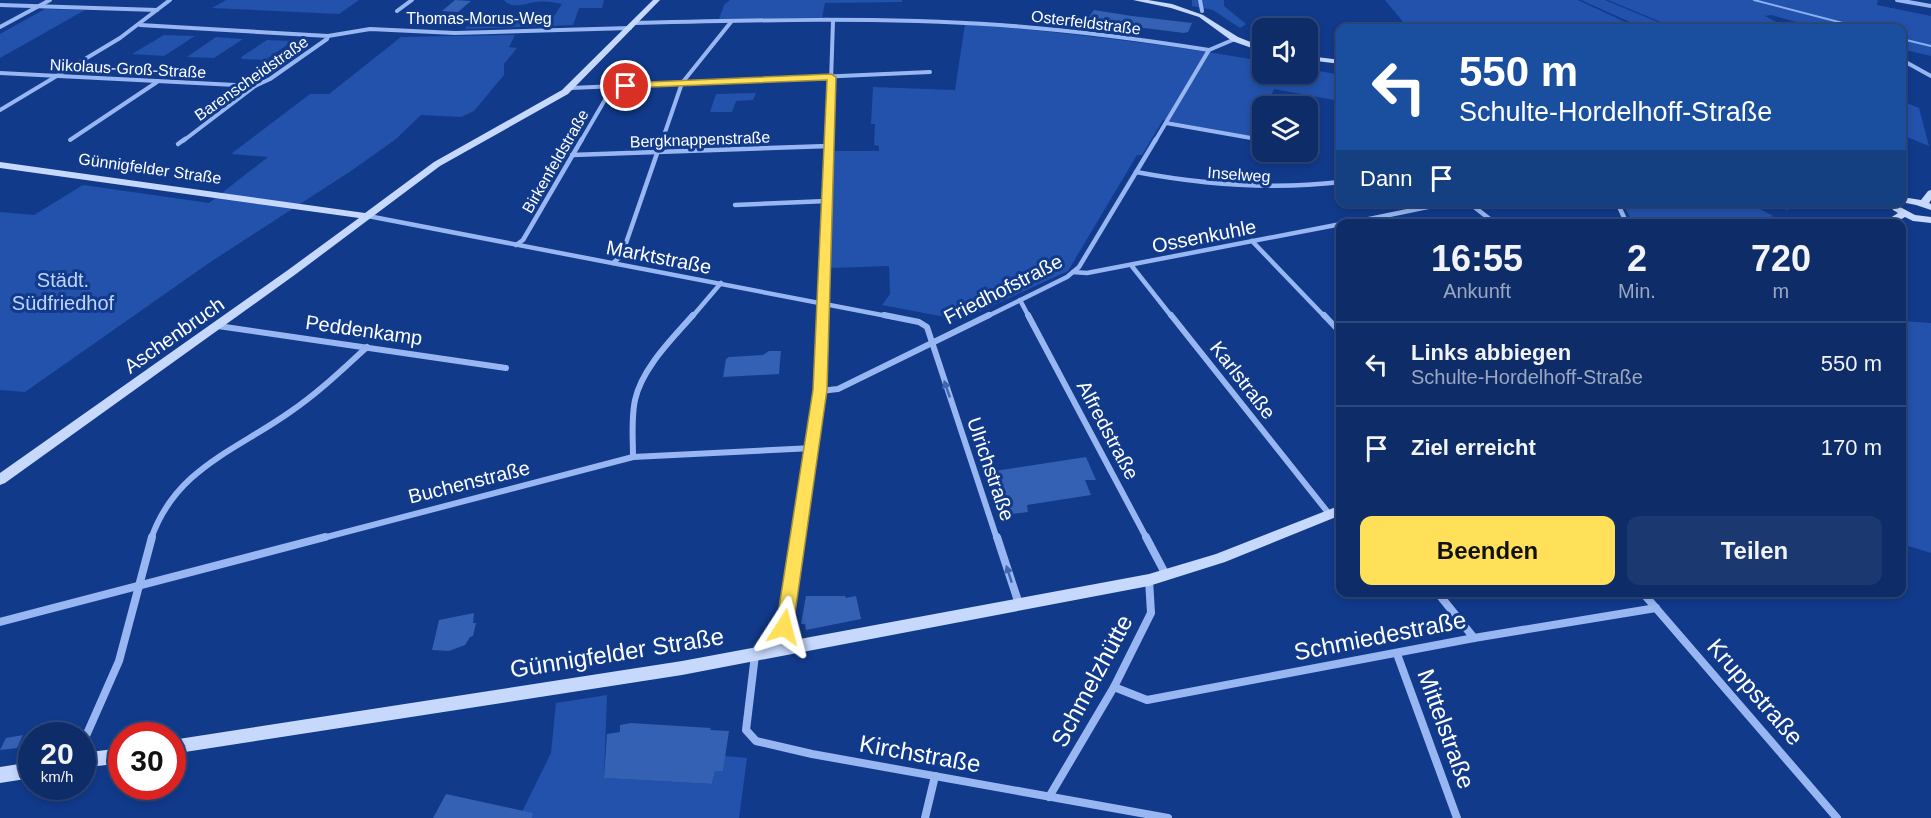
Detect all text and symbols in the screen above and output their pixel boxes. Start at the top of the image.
street label: Osterfeldstraße [1030,7,1142,38]
street label: Thomas-Morus-Weg [406,10,552,27]
map controls [1252,18,1318,162]
button: sound [1252,18,1318,84]
street label: Barenscheidstraße [191,33,311,124]
icon: left [1360,48,1438,126]
text: 550 m [1459,48,1578,95]
street label: Nikolaus-Groß-Straße [49,56,207,81]
pin [600,60,651,111]
icon: arrive [609,69,642,102]
button: layers [1252,96,1318,162]
text: Schulte-Hordelhoff-Straße [1459,97,1772,127]
street label: Birkenfeldstraße [519,106,592,216]
street label: Bergknappenstraße [629,129,771,150]
street label: Günnigfelder Straße [77,150,223,187]
icon: arrive [1425,162,1458,195]
street label: Inselweg [1207,164,1271,185]
text: Dann [1360,166,1413,191]
street label: Ossenkuhle [1150,215,1258,257]
street label: Marktstraße [605,236,713,278]
text: 16:55 [1431,238,1523,279]
text: 2 [1627,238,1647,279]
text: 720 [1751,238,1811,279]
street label: Friedhofstraße [940,250,1066,328]
park label: Städt. Südfriedhof [12,269,115,314]
text: Ankunft [1443,280,1511,302]
text: Min. [1618,280,1656,302]
text: m [1773,280,1789,302]
street label: Aschenbruch [120,293,228,377]
street label: Peddenkamp [304,311,424,349]
street label: Karlstraße [1206,337,1280,423]
text: Links abbiegen [1411,340,1571,365]
icon: left [1360,348,1393,381]
text: 550 m [1821,351,1882,376]
text: Schulte-Hordelhoff-Straße [1411,366,1643,388]
street label: Alfredstraße [1073,377,1143,483]
one-way arrow [942,380,951,398]
street label: Ulrichstraße [963,414,1019,524]
icon: arrive [1360,432,1393,465]
text: Ziel erreicht [1411,435,1536,460]
text: 170 m [1821,435,1882,460]
street label: Buchenstraße [406,456,532,508]
button: Beenden [1360,516,1615,585]
button: Teilen [1627,516,1882,585]
one-way arrow [1004,565,1013,583]
position arrow [752,595,816,659]
street label: Schmiedestraße [1292,606,1468,665]
street label: Schmelzhütte [1046,610,1138,751]
street label: Günnigfelder Straße [508,622,726,683]
street label: Kruppstraße [1702,633,1809,750]
street label: Mittelstraße [1412,665,1481,792]
speed limit sign: 30 [108,722,186,800]
street label: Kirchstraße [857,730,983,777]
text: 20 [40,737,74,770]
text: km/h [41,768,73,785]

